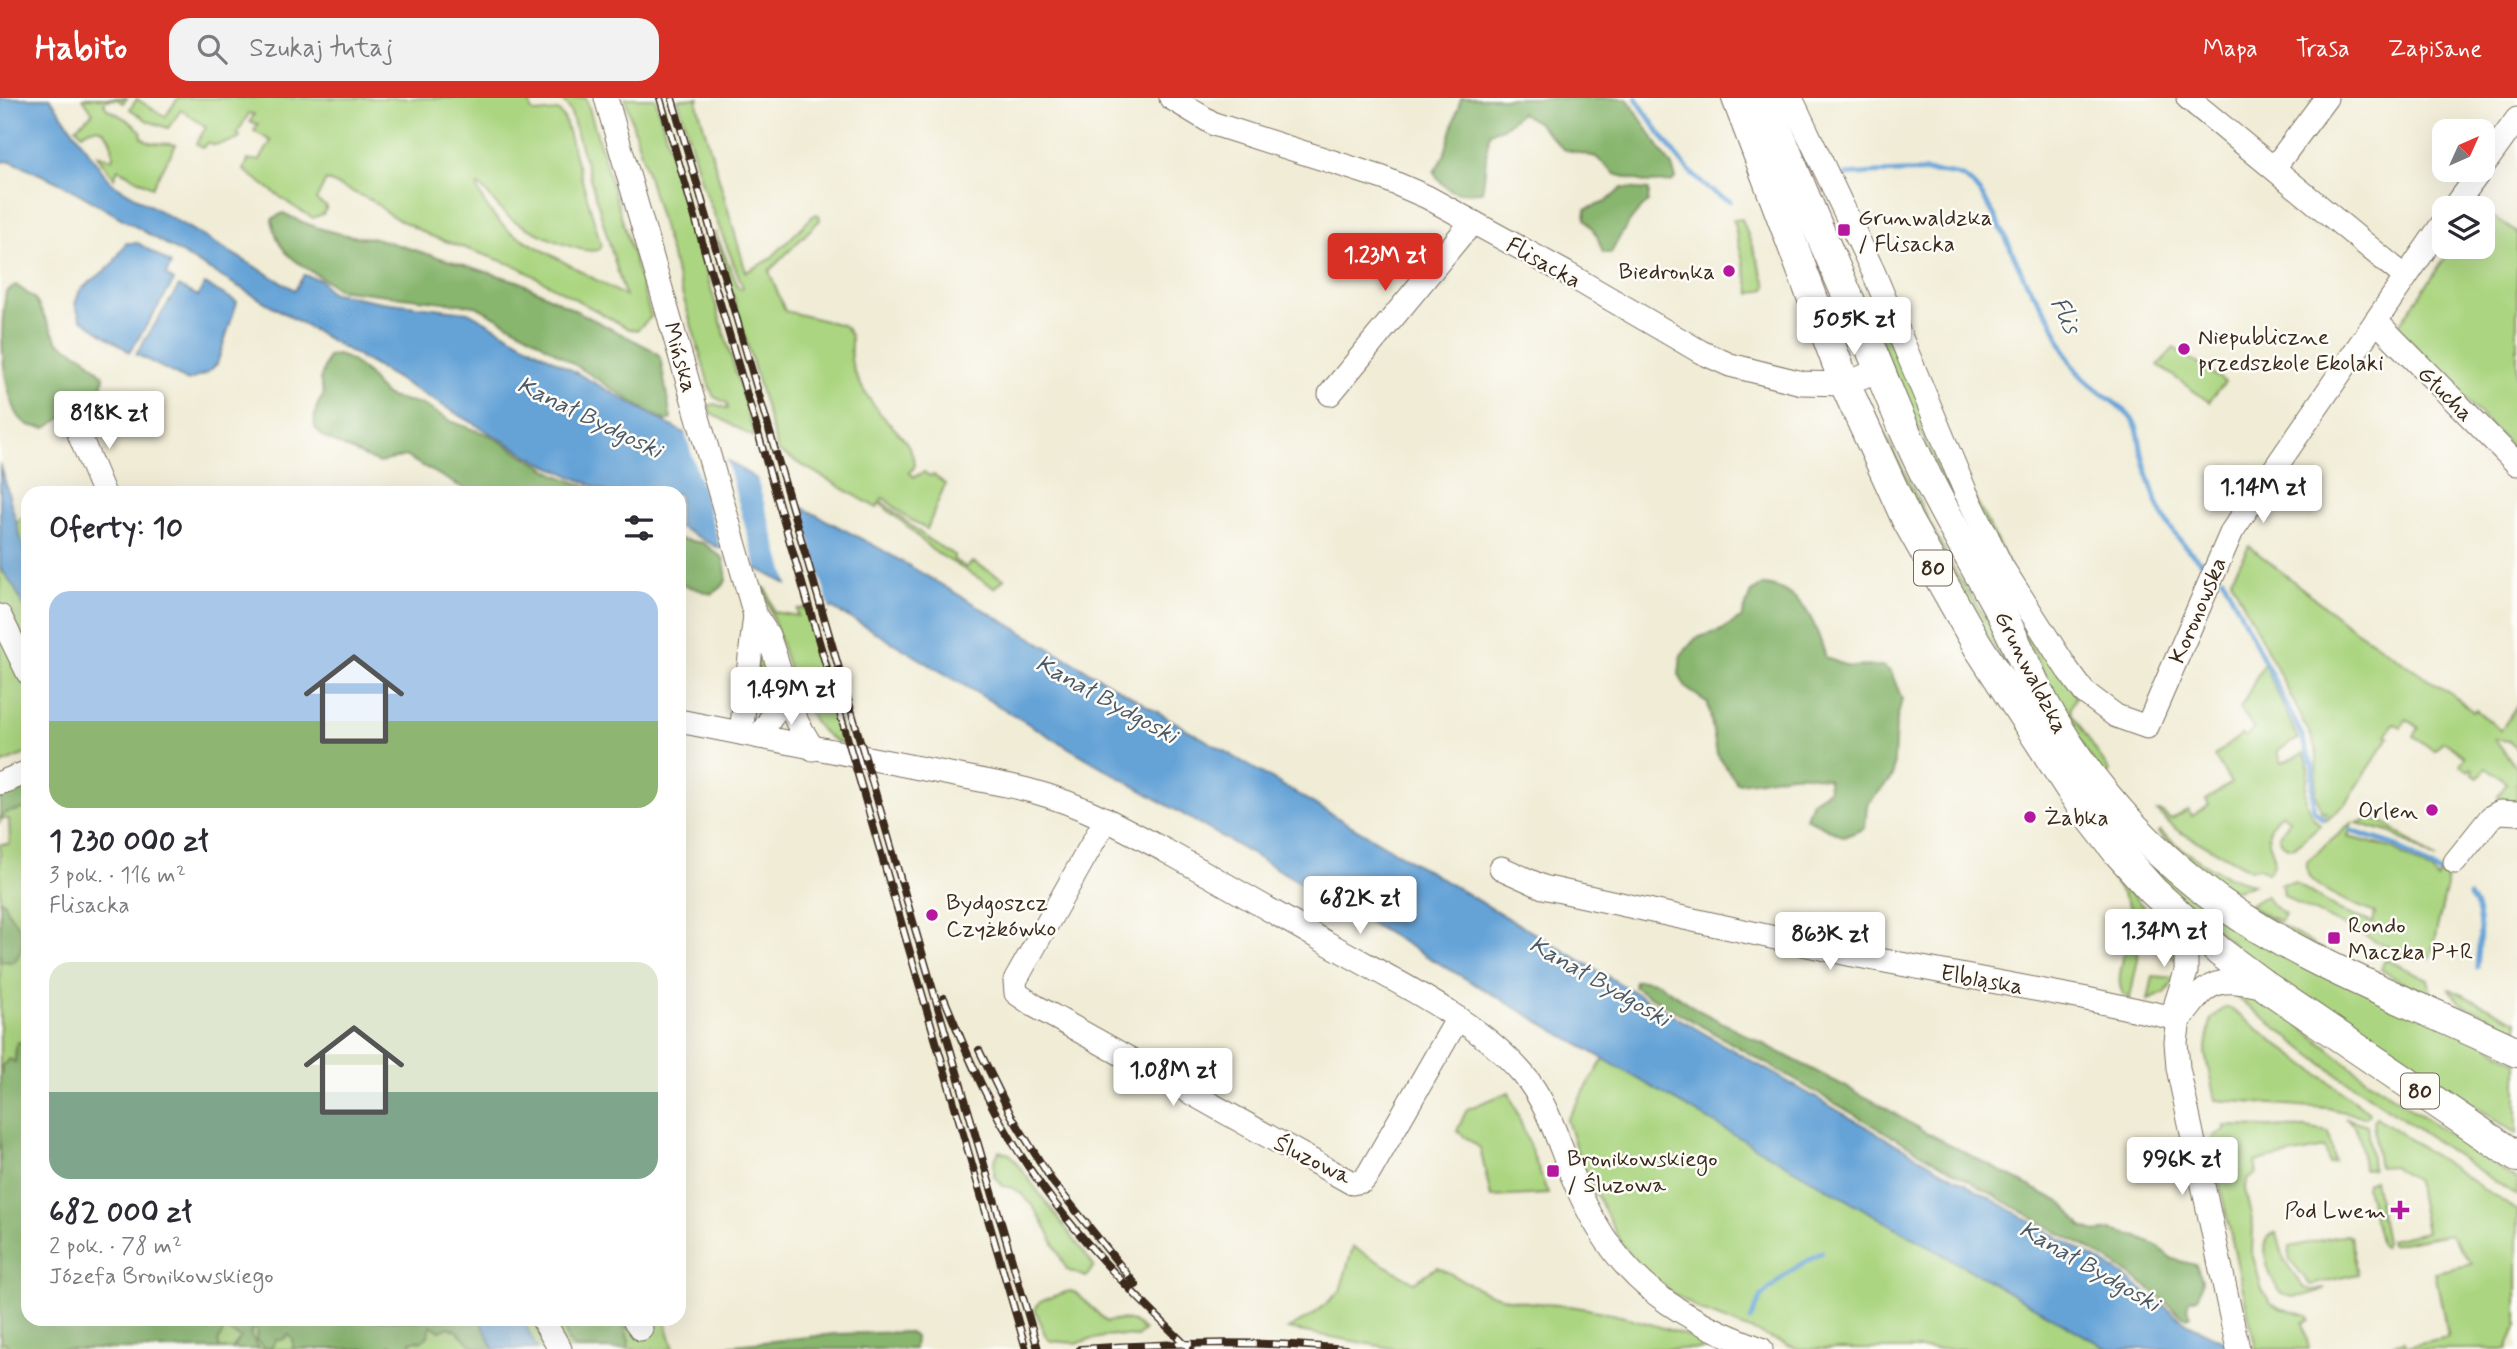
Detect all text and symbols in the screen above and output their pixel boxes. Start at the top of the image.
search box [169,18,659,81]
text: Habito [35,27,127,71]
icon: search [193,30,231,68]
text: Szukaj tutaj [249,32,393,66]
text: Mapa [2203,34,2258,65]
text: Trasa [2296,34,2350,65]
text: Zapisane [2388,34,2482,65]
north arrow [2432,119,2496,182]
map controls [2432,119,2495,259]
button: layers [2432,196,2495,259]
place label: Grunwaldzka / Flisacka [1858,204,1992,260]
marker: Grunwaldzka / Flisacka [1836,222,1852,238]
street label: Flisacka [1500,231,1586,296]
pin: 1.23M zł [1313,234,1457,293]
text: 1.23M zł [1344,241,1426,271]
place label: Biedronka [1619,258,1715,288]
marker: Biedronka [1721,263,1737,279]
water label: Flis [2042,292,2088,342]
pin: 505K zł [1789,298,1919,357]
text: 505K zł [1813,305,1895,335]
street label: Mińska [655,319,703,396]
place label: Niepubliczne przedszkole Ekolaki [2198,323,2384,379]
marker: Niepubliczne przedszkole Ekolaki [2176,341,2192,357]
street label: Głucha [2410,360,2479,429]
water label: Kanał Bydgoski [512,370,668,467]
pin: 818K zł [44,392,174,451]
text: 818K zł [70,399,148,429]
pin: 1.14M zł [2191,466,2335,525]
text: 1.14M zł [2220,473,2306,503]
text: Oferty: 10 [49,509,183,548]
icon: filters [620,509,658,547]
road number: 80 [1914,550,1952,586]
street label: Koronowska [2163,553,2235,669]
street label: Grunwaldzka [1986,606,2074,740]
icon: home [291,636,417,762]
water label: Kanał Bydgoski [1030,649,1184,753]
pin: 1.49M zł [719,668,863,727]
text: 1.49M zł [747,675,835,705]
place label: Orlen [2358,797,2418,827]
marker: Orlen [2424,802,2440,818]
place label: Żabka [2044,804,2109,834]
marker: Żabka [2022,809,2038,825]
text: 1 230 000 zł [49,822,209,861]
text: 3 pok. · 116 m² [49,861,186,891]
pin: 682K zł [1295,876,1425,936]
text: 682K zł [1320,884,1400,914]
place label: Bydgoszcz Czyżkówko [946,889,1056,945]
text: Flisacka [49,891,130,921]
marker: Bydgoszcz Czyżkówko [924,907,940,923]
pin: 1.34M zł [2092,910,2236,969]
pin: 863K zł [1765,912,1895,972]
place label: Rondo Maczka P+R [2348,912,2473,968]
text: 1.34M zł [2121,917,2207,947]
text: 863K zł [1791,920,1869,950]
water label: Kanał Bydgoski [1523,930,1676,1036]
marker: Rondo Maczka P+R [2326,930,2342,946]
street label: Elbląska [1938,959,2025,1003]
icon: home [291,1007,417,1133]
pin: 1.08M zł [1101,1048,1245,1108]
text: 1.08M zł [1129,1056,1217,1086]
road number: 80 [2401,1074,2439,1108]
street label: Śluzowa [1268,1129,1356,1193]
pin: 996K zł [2117,1138,2247,1197]
place label: Bronikowskiego / Śluzowa [1567,1145,1718,1201]
text: 996K zł [2143,1145,2221,1175]
marker: Bronikowskiego / Śluzowa [1545,1163,1561,1179]
text: 682 000 zł [49,1193,192,1232]
place label: Pod Lwem [2285,1197,2386,1227]
marker: Pod Lwem [2392,1202,2408,1218]
water label: Kanał Bydgoski [2013,1215,2166,1321]
text: 2 pok. · 78 m² [49,1232,182,1262]
text: Józefa Bronikowskiego [49,1262,274,1292]

